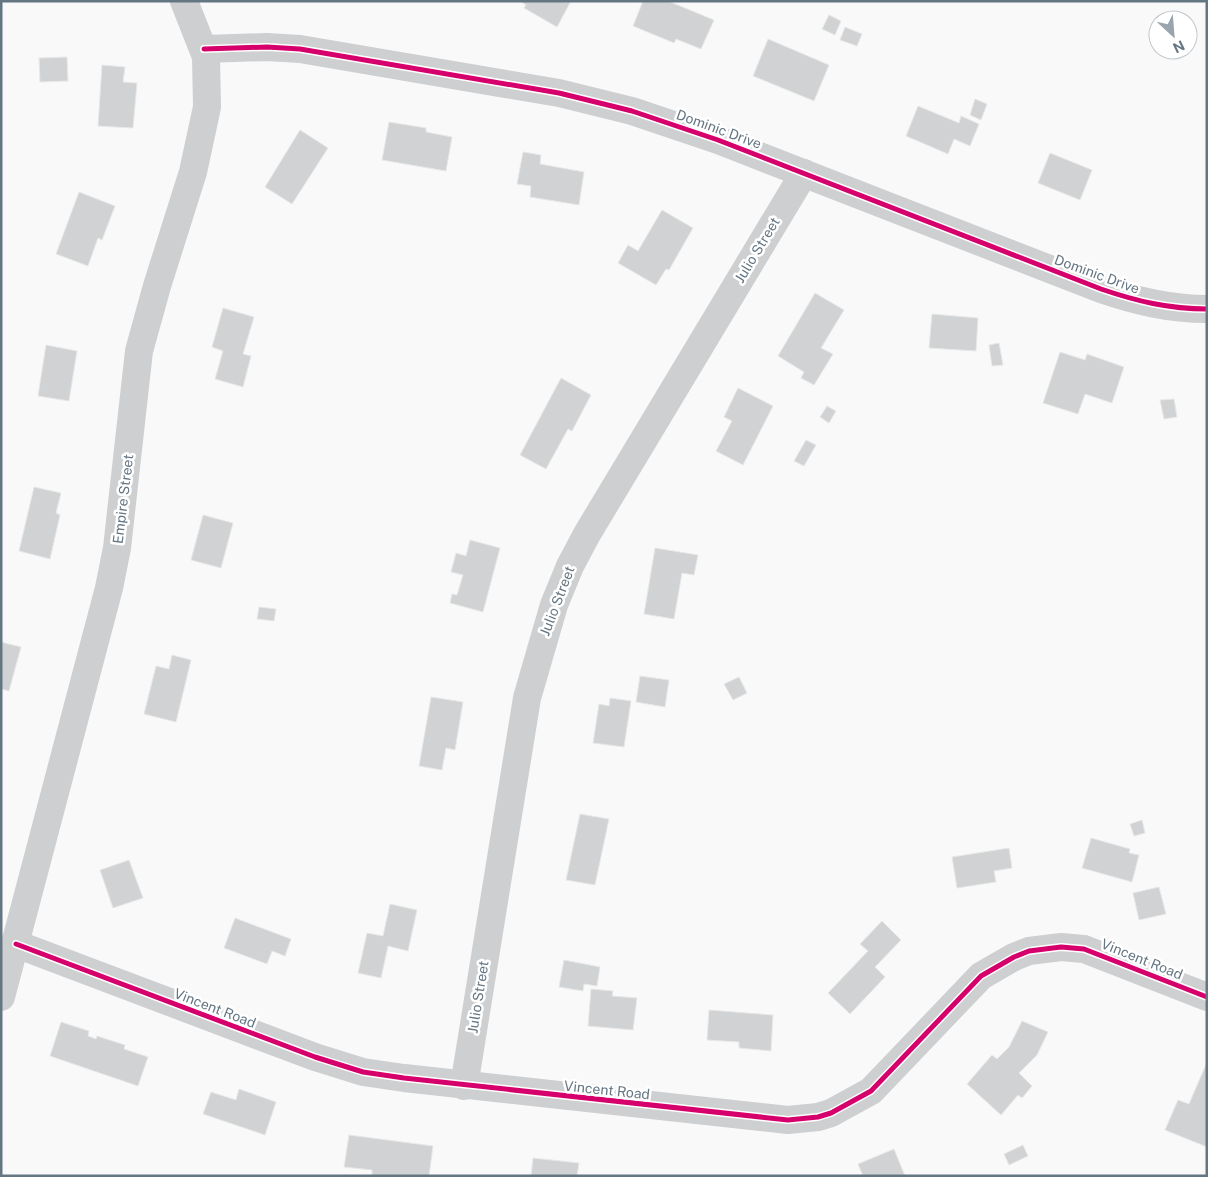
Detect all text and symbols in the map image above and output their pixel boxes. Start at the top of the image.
north arrow [1148,10,1198,60]
text: N [1170,37,1187,56]
street label: Dominic Drive [674,106,764,152]
street label: Julio Street [731,214,783,286]
street label: Dominic Drive [1052,251,1142,297]
street label: Empire Street [110,453,136,545]
street label: Julio Street [536,564,578,638]
street label: Vincent Road [1099,935,1185,983]
street label: Julio Street [464,959,492,1035]
street label: Vincent Road [172,985,258,1031]
street label: Vincent Road [563,1078,651,1102]

